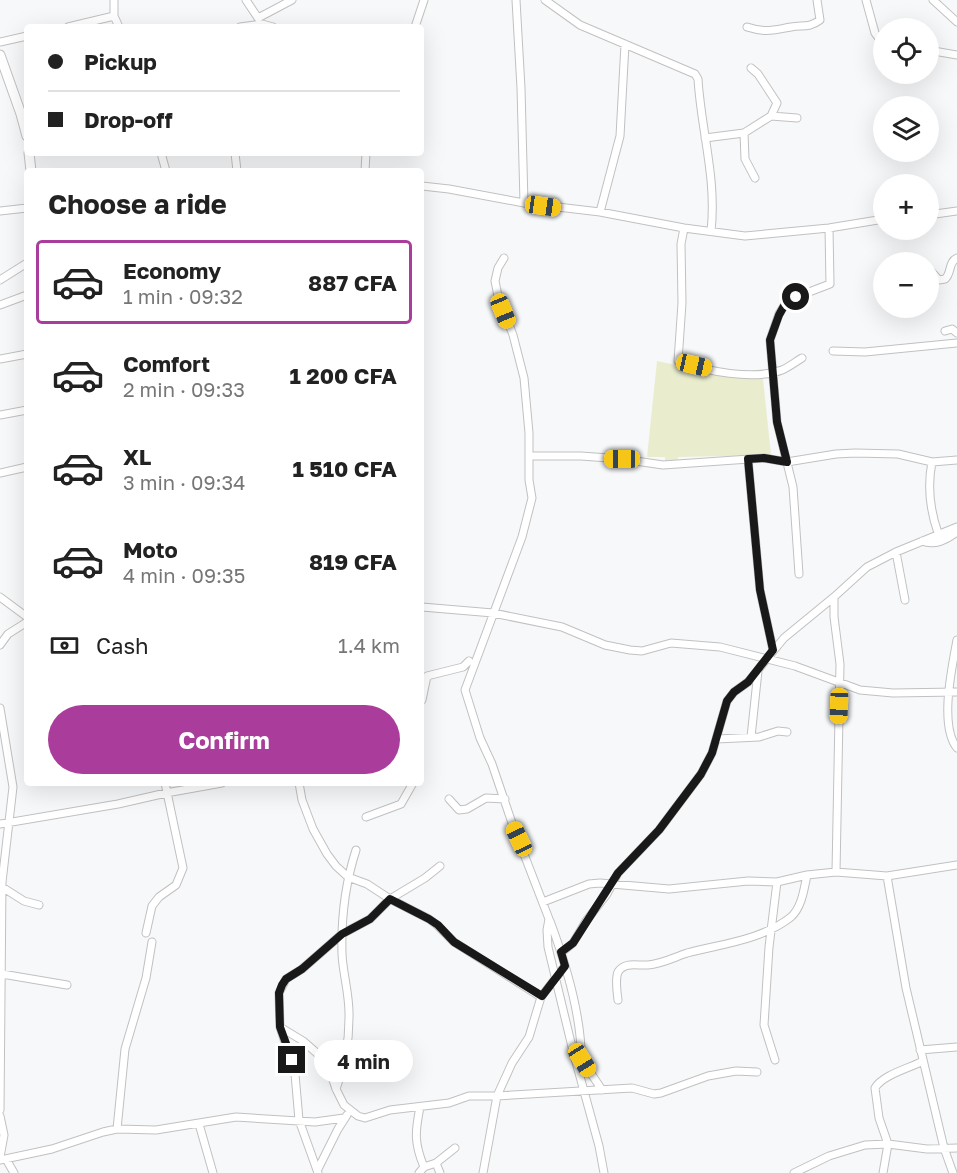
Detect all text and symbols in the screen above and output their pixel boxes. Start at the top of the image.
map controls [873,18,939,318]
button: locate [873,18,939,84]
text: Pickup [84,48,157,75]
button: layers [873,96,939,162]
text: Drop-off [84,106,173,133]
button: + [873,174,939,240]
text: Choose a ride [48,188,227,220]
car [524,195,562,217]
button: − [873,252,939,318]
icon: car [51,255,105,309]
text: Economy [123,257,221,284]
text: 887 CFA [308,269,397,296]
route start [782,283,809,310]
text: 1 min · 09:32 [123,284,243,308]
car [488,291,518,331]
icon: car [51,348,105,402]
text: Comfort [123,350,210,377]
car [674,352,714,378]
text: 1 200 CFA [289,362,397,389]
text: 2 min · 09:33 [123,377,245,401]
icon: car [51,441,105,495]
text: XL [123,443,151,470]
car [604,450,640,468]
text: 1 510 CFA [292,455,397,482]
text: 3 min · 09:34 [123,470,245,494]
icon: car [51,534,105,588]
text: Moto [123,536,178,563]
text: 819 CFA [309,548,397,575]
text: 4 min · 09:35 [123,563,245,587]
icon: cash [48,629,81,662]
text: Cash [96,632,149,659]
text: 1.4 km [338,633,400,657]
car [829,688,849,724]
button: Confirm [48,705,400,774]
car [503,819,535,859]
callout: 4 min [313,1039,412,1081]
car [565,1040,599,1080]
route end [278,1046,305,1073]
text: 4 min [337,1049,390,1073]

